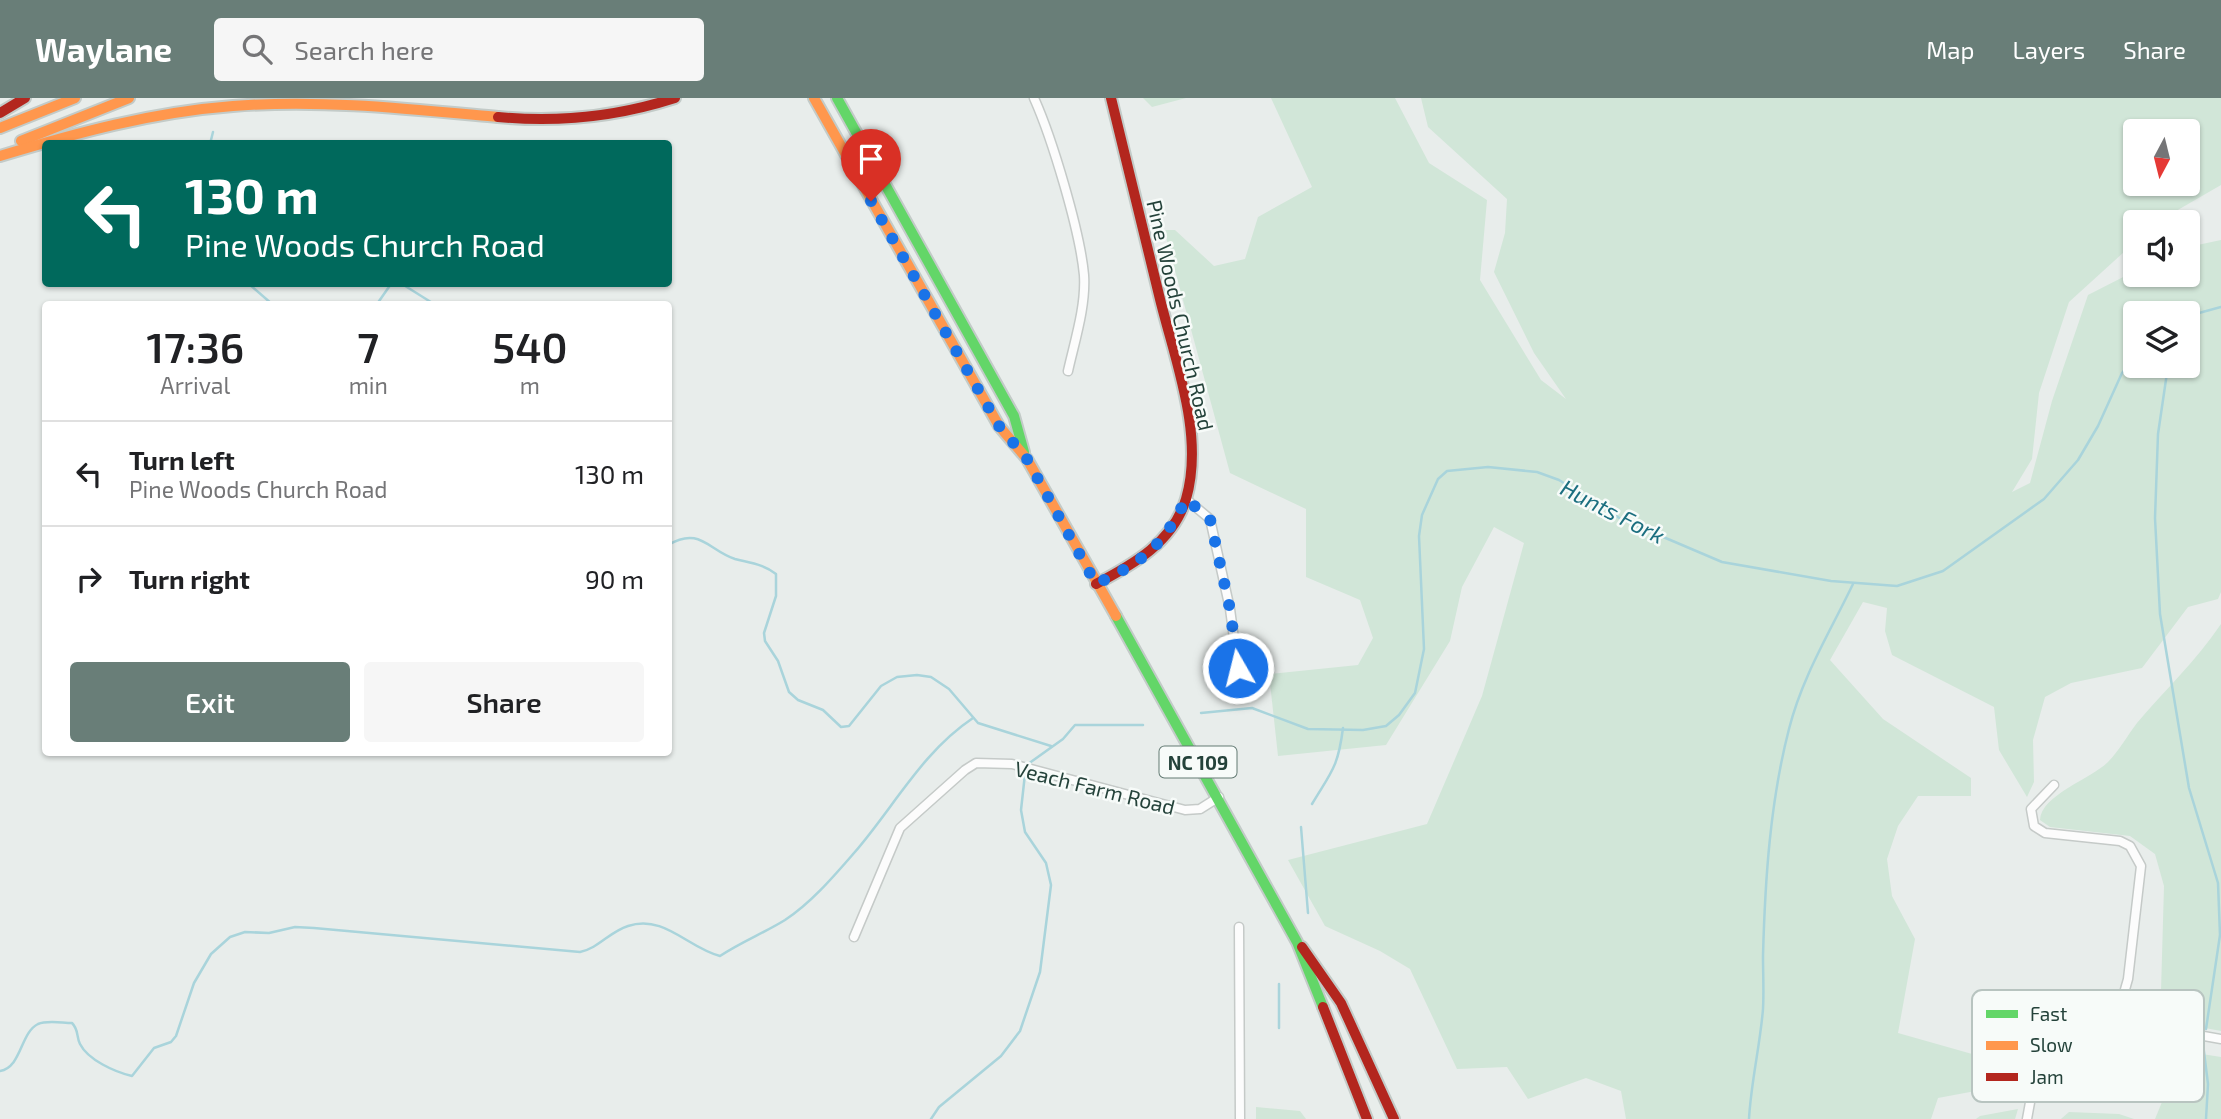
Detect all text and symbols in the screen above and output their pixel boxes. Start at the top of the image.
search box [214,18,704,81]
text: Waylane [35,29,172,69]
icon: search [238,30,276,68]
text: Search here [294,34,434,65]
text: Map [1926,35,1974,64]
text: Layers [2012,35,2085,64]
text: Share [2123,35,2186,64]
north arrow [2123,119,2200,196]
map controls [2123,119,2200,378]
pin [841,129,901,201]
icon: arrive [852,140,890,178]
text: 130 m [185,165,319,224]
icon: left [70,168,161,259]
street label: Pine Woods Church Road [1142,197,1220,433]
button: sound [2123,210,2200,287]
text: Pine Woods Church Road [185,225,545,263]
button: layers [2123,301,2200,378]
text: 17:36 [146,321,244,371]
text: 7 [357,321,379,371]
text: 540 [492,321,568,371]
text: Arrival [160,371,230,399]
text: min [349,371,388,399]
text: m [520,371,540,399]
text: Turn left [129,444,235,475]
icon: left [70,455,108,493]
text: 130 m [575,458,644,489]
water label: Hunts Fork [1556,473,1670,549]
text: Pine Woods Church Road [129,475,388,503]
icon: right [70,560,108,598]
text: Turn right [129,563,250,594]
text: 90 m [585,563,644,594]
position arrow [1201,631,1275,705]
button: Exit [70,662,350,742]
button: Share [364,662,644,742]
road number: NC 109 [1160,747,1236,778]
street label: Veach Farm Road [1012,755,1178,819]
legend [1972,990,2204,1102]
text: Fast [2030,1002,2067,1025]
text: Slow [2030,1033,2073,1056]
text: Jam [2030,1065,2064,1088]

